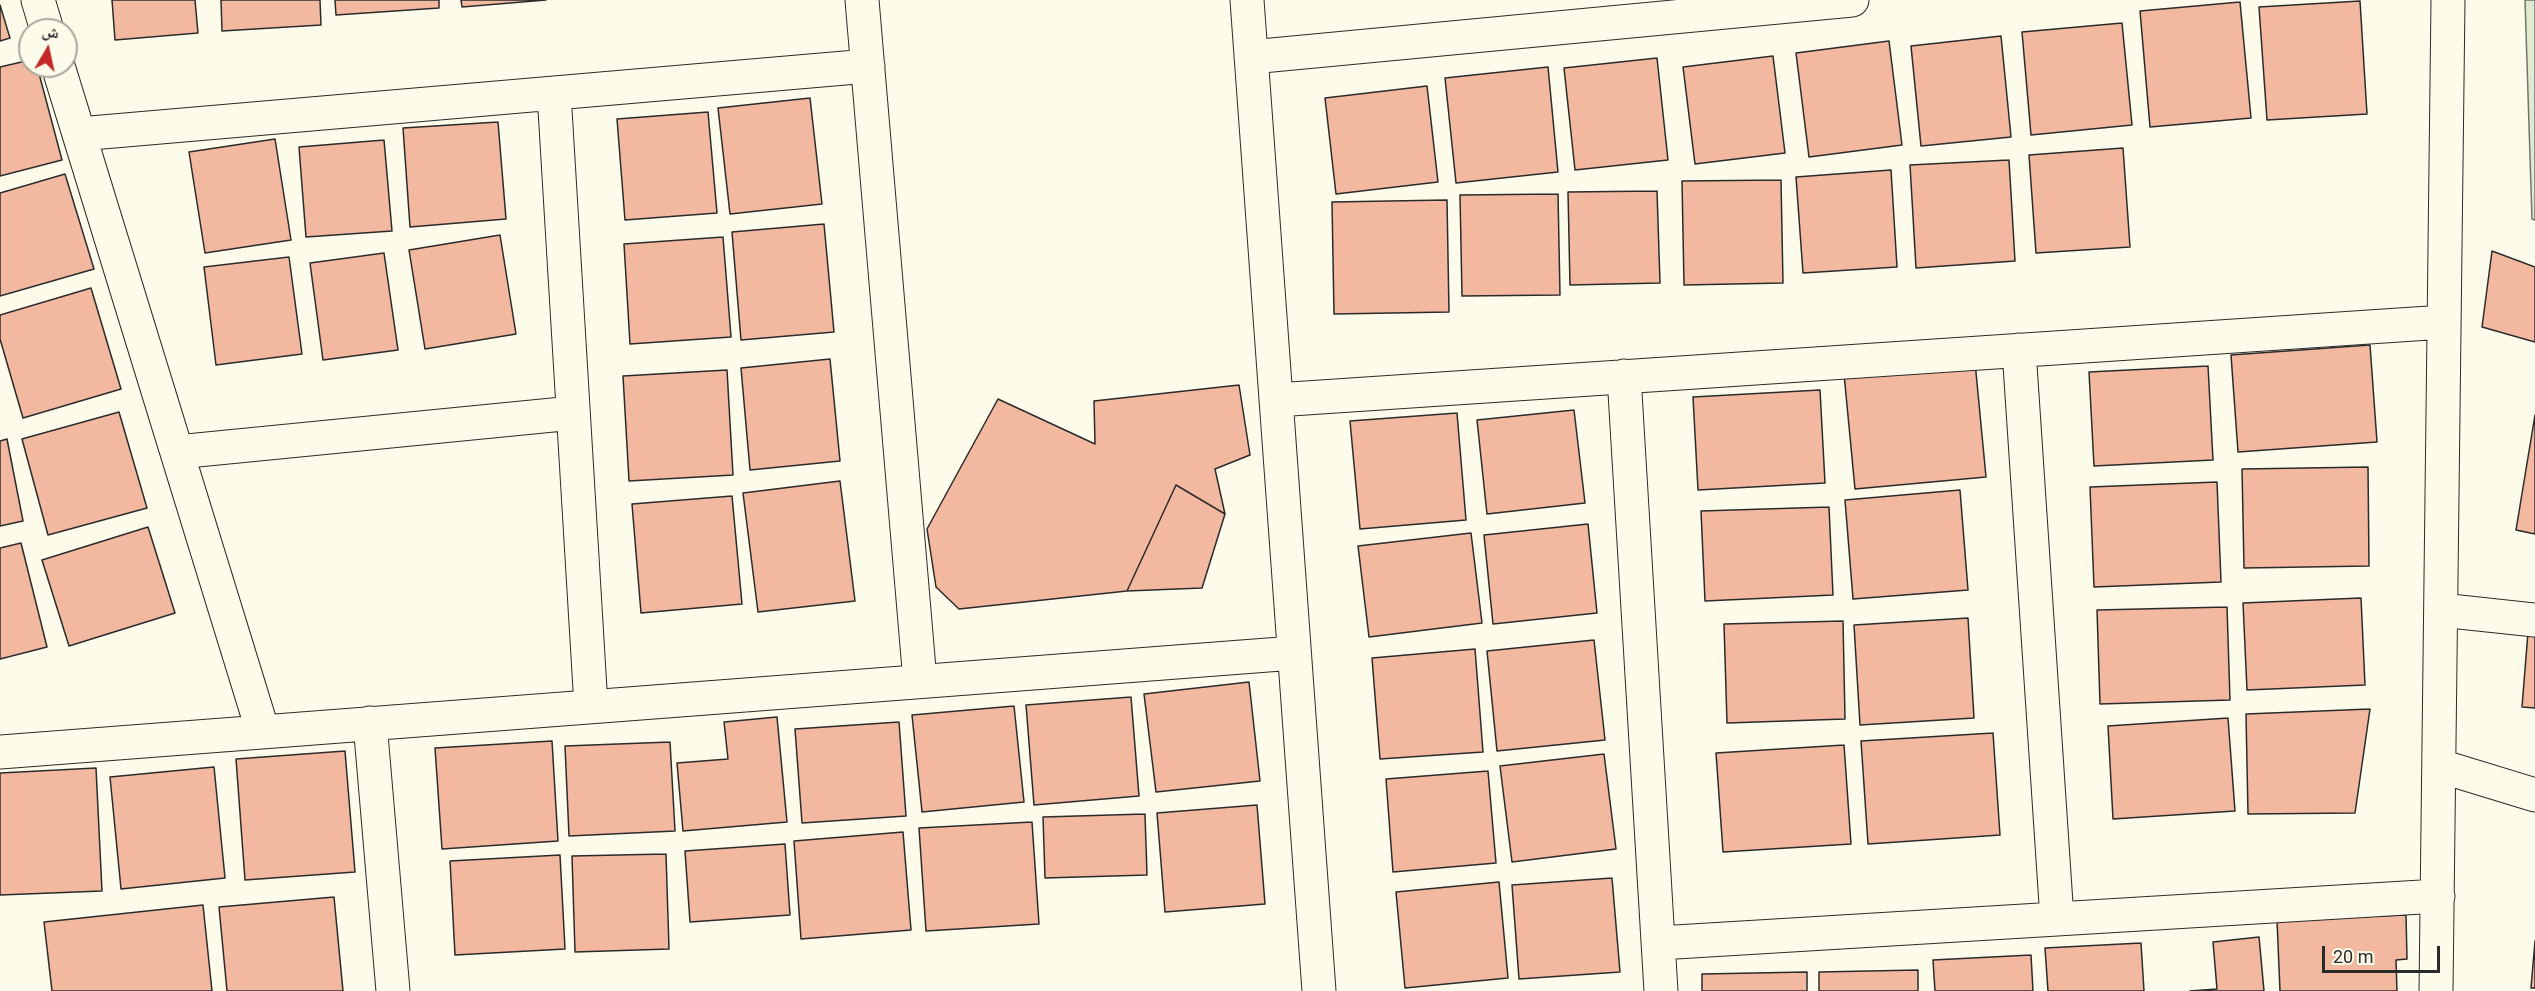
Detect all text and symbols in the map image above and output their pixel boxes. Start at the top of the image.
north arrow [18,18,78,78]
text: ش [41,21,60,42]
scale bar [2325,934,2444,972]
text: 20 m [2333,946,2373,967]

